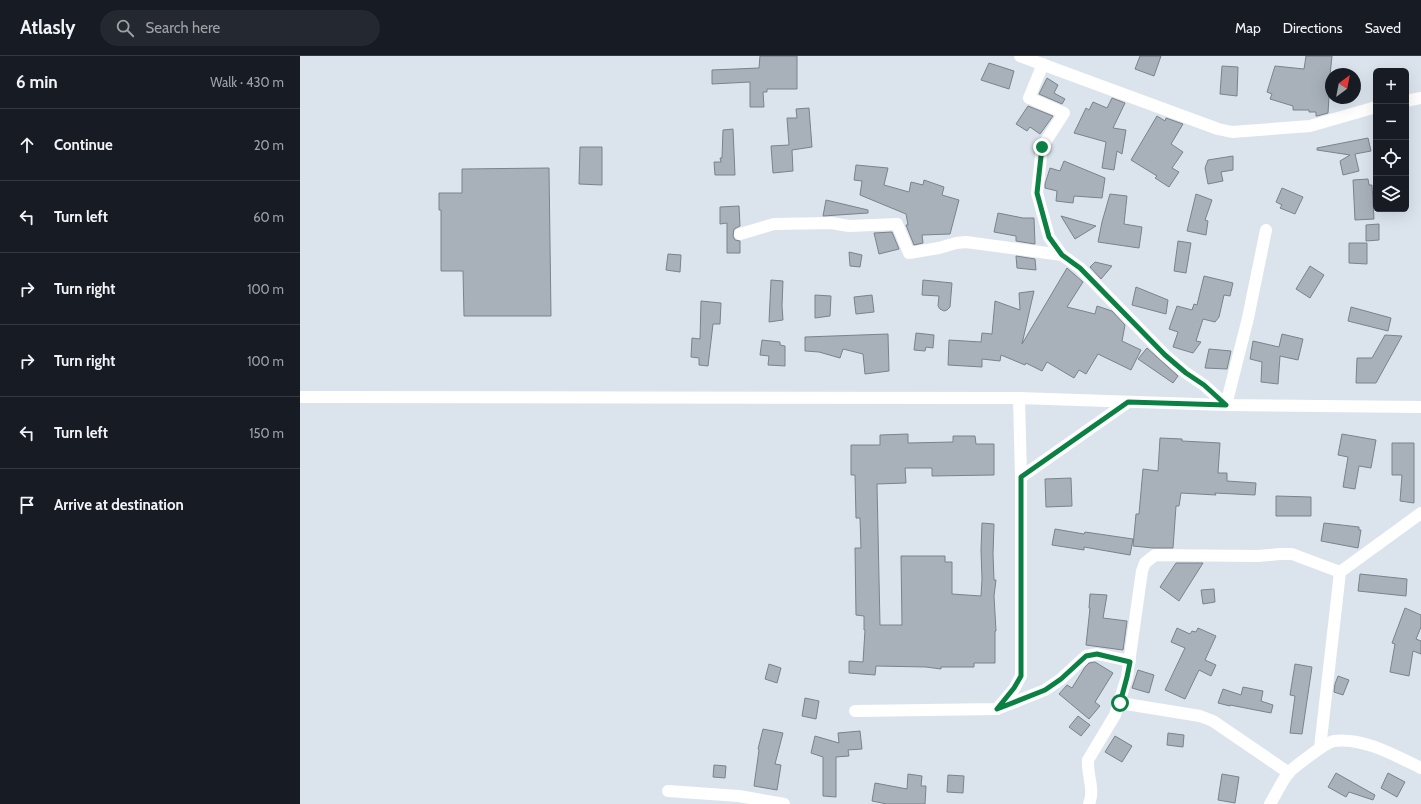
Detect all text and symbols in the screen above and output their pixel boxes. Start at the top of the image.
search box [100,10,380,46]
text: Atlasly [20,16,76,39]
icon: search [114,17,136,39]
text: Search here [146,19,220,37]
text: Map [1235,19,1261,37]
text: Directions [1283,19,1343,37]
text: Saved [1365,19,1401,37]
north arrow [1325,68,1361,104]
map controls [1373,68,1409,212]
button: + [1373,68,1409,104]
text: 6 min [16,72,58,92]
text: Walk · 430 m [210,74,284,90]
button: − [1373,104,1409,140]
icon: ahead [16,134,38,156]
text: Continue [54,136,113,154]
text: 20 m [254,137,284,153]
route end [1033,138,1051,156]
button: locate [1373,140,1409,176]
button: layers [1373,176,1409,212]
icon: left [16,206,38,228]
text: Turn left [54,208,108,226]
text: 60 m [253,209,284,225]
icon: right [16,278,38,300]
text: Turn right [54,280,115,298]
text: 100 m [247,281,284,297]
icon: right [16,350,38,372]
text: Turn right [54,352,115,370]
text: 100 m [247,353,284,369]
icon: left [16,422,38,444]
text: Turn left [54,424,108,442]
text: 150 m [249,425,284,441]
icon: arrive [16,494,38,516]
text: Arrive at destination [54,496,184,514]
route start [1111,694,1129,712]

